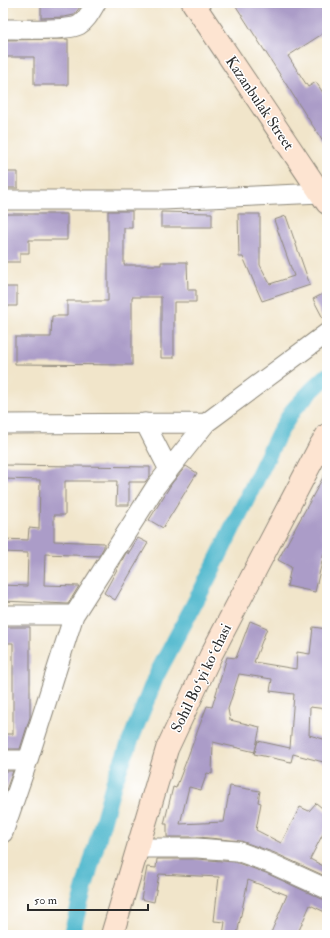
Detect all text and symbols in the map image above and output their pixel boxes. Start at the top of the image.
street label: Kazanbulak Street [221,53,298,154]
street label: Sohil Boʻyi koʻchasi [167,621,236,736]
scale bar [28,886,148,912]
text: 50 m [34,893,58,908]

